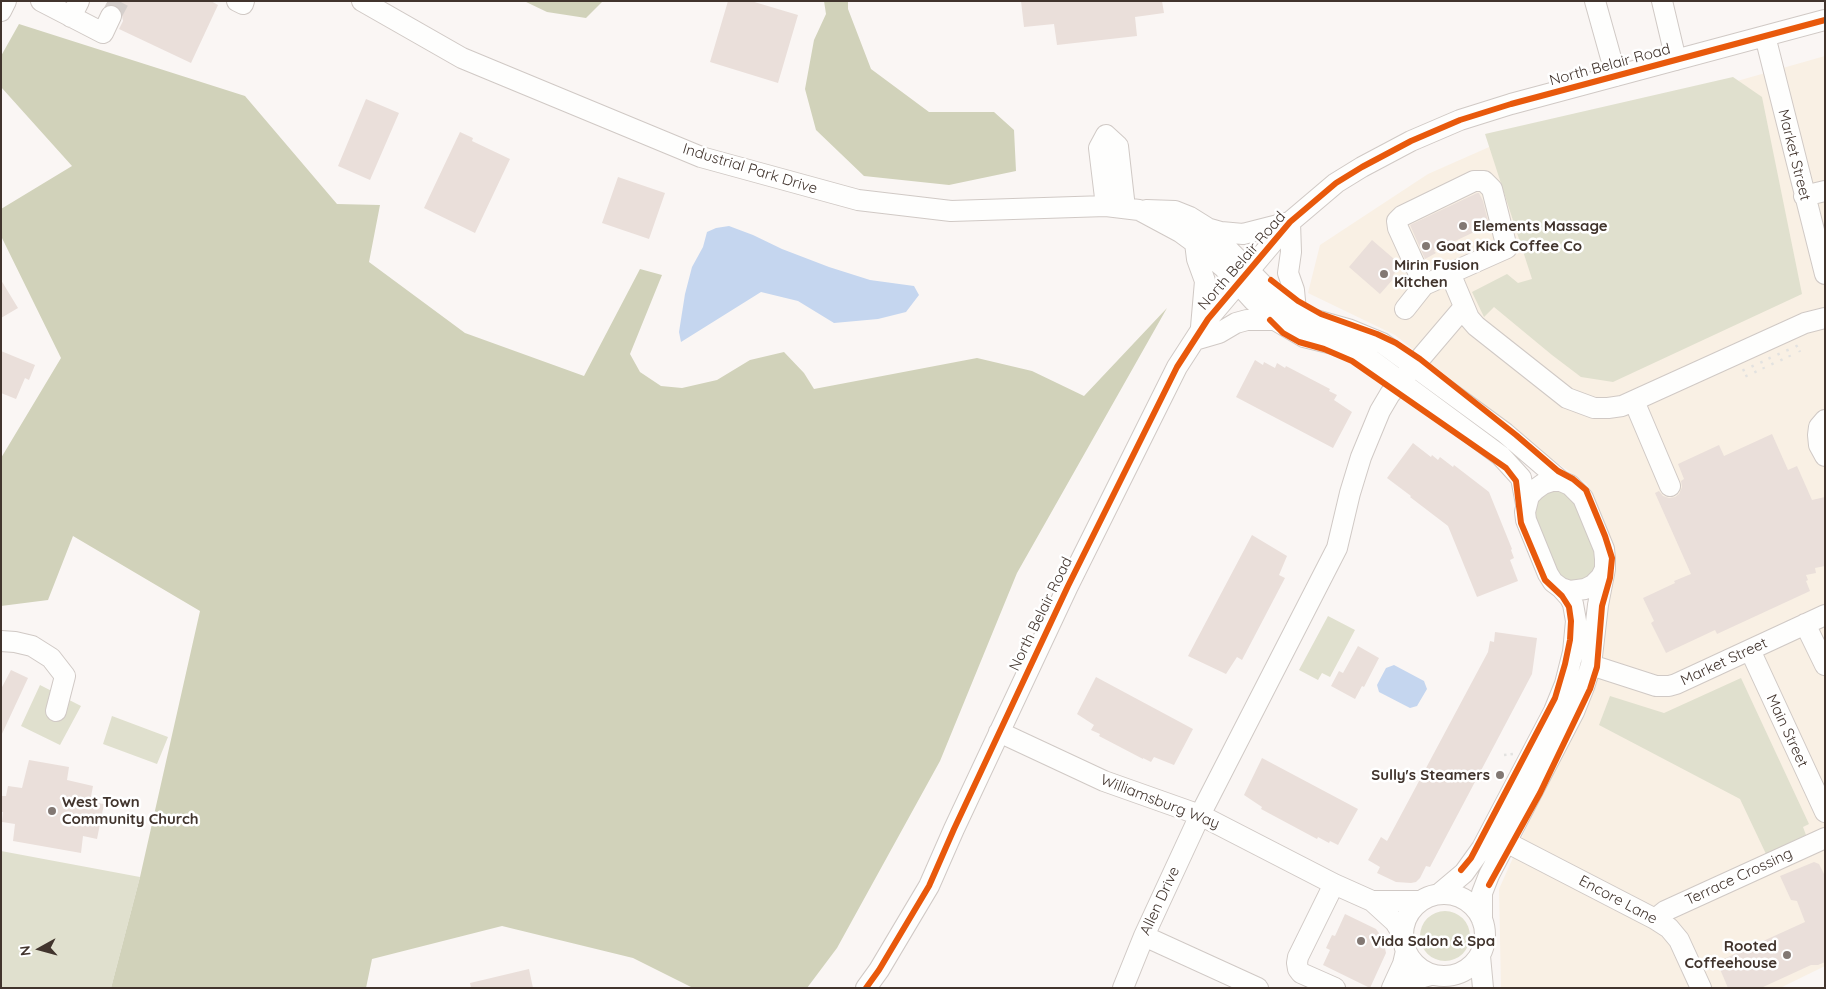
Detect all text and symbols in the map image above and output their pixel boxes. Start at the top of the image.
street label: North Belair Road [1548,40,1672,90]
street label: Market Street [1774,107,1814,203]
street label: Industrial Park Drive [680,140,820,198]
street label: North Belair Road [1194,208,1290,314]
place label: Elements Massage [1473,217,1608,235]
marker: Elements Massage [1457,220,1469,232]
place label: Goat Kick Coffee Co [1436,237,1582,255]
marker: Goat Kick Coffee Co [1420,240,1432,252]
place label: Mirin Fusion Kitchen [1394,256,1479,291]
marker: Mirin Fusion Kitchen [1378,268,1390,280]
street label: North Belair Road [1006,554,1076,674]
street label: Market Street [1678,634,1770,690]
street label: Main Street [1762,692,1812,770]
place label: Sully's Steamers [1371,766,1490,784]
marker: Sully's Steamers [1494,769,1506,781]
street label: Williamsburg Way [1098,771,1222,833]
place label: West Town Community Church [62,793,199,828]
marker: West Town Community Church [46,805,58,817]
street label: Terrace Crossing [1683,844,1795,910]
street label: Allen Drive [1136,864,1184,938]
street label: Encore Lane [1576,872,1660,928]
north arrow [15,924,65,974]
place label: Vida Salon & Spa [1371,932,1495,950]
marker: Vida Salon & Spa [1355,935,1367,947]
place label: Rooted Coffeehouse [1684,937,1777,972]
text: N [16,945,35,957]
marker: Rooted Coffeehouse [1781,949,1793,961]

